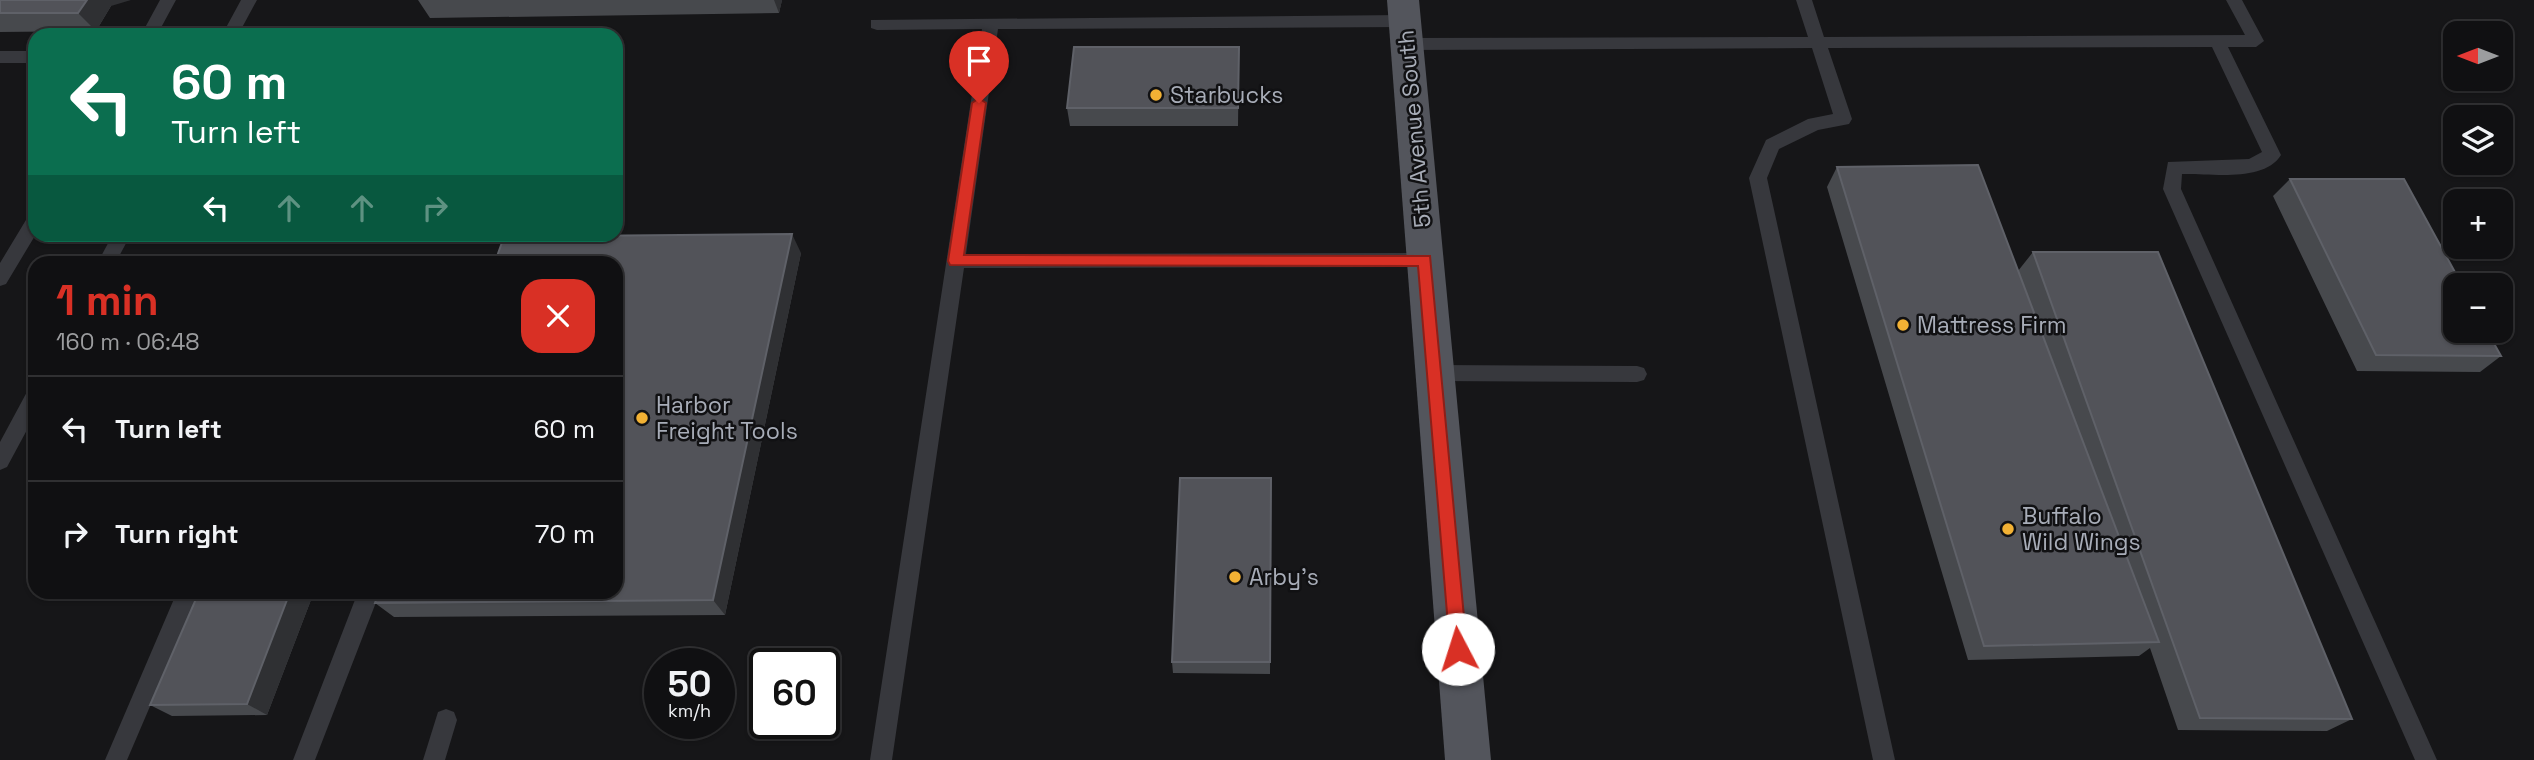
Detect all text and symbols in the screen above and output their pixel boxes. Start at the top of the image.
north arrow [2443,21,2513,91]
map controls [2443,21,2513,343]
street label: 5th Avenue South [1390,29,1438,229]
pin [949,31,1009,103]
icon: arrive [960,42,998,80]
text: 60 m [171,51,287,113]
icon: left [56,56,147,147]
place label: Starbucks [1170,80,1283,110]
marker: Starbucks [1148,87,1164,103]
button: layers [2443,105,2513,175]
text: Turn left [171,112,301,152]
icon: left [197,189,235,227]
icon: ahead [270,189,308,227]
icon: ahead [343,189,381,227]
icon: right [416,189,454,227]
button: + [2443,189,2513,259]
button: − [2443,273,2513,343]
text: 1 min [56,274,159,327]
button: close [521,279,595,353]
place label: Mattress Firm [1917,310,2067,340]
marker: Mattress Firm [1895,317,1911,333]
text: 160 m · 06:48 [56,327,200,357]
place label: Harbor Freight Tools [656,390,798,446]
icon: left [56,410,94,448]
marker: Harbor Freight Tools [634,410,650,426]
text: Turn left [115,412,222,446]
text: 60 m [533,412,595,446]
place label: Buffalo Wild Wings [2022,501,2141,557]
icon: right [56,515,94,553]
text: Turn right [115,517,239,551]
text: 70 m [535,517,595,551]
marker: Buffalo Wild Wings [2000,521,2016,537]
place label: Arby's [1249,562,1319,592]
marker: Arby's [1227,569,1243,585]
position arrow [1421,612,1495,686]
speed limit sign: 60 [749,648,840,739]
text: 50 [668,662,711,706]
text: km/h [668,699,711,722]

